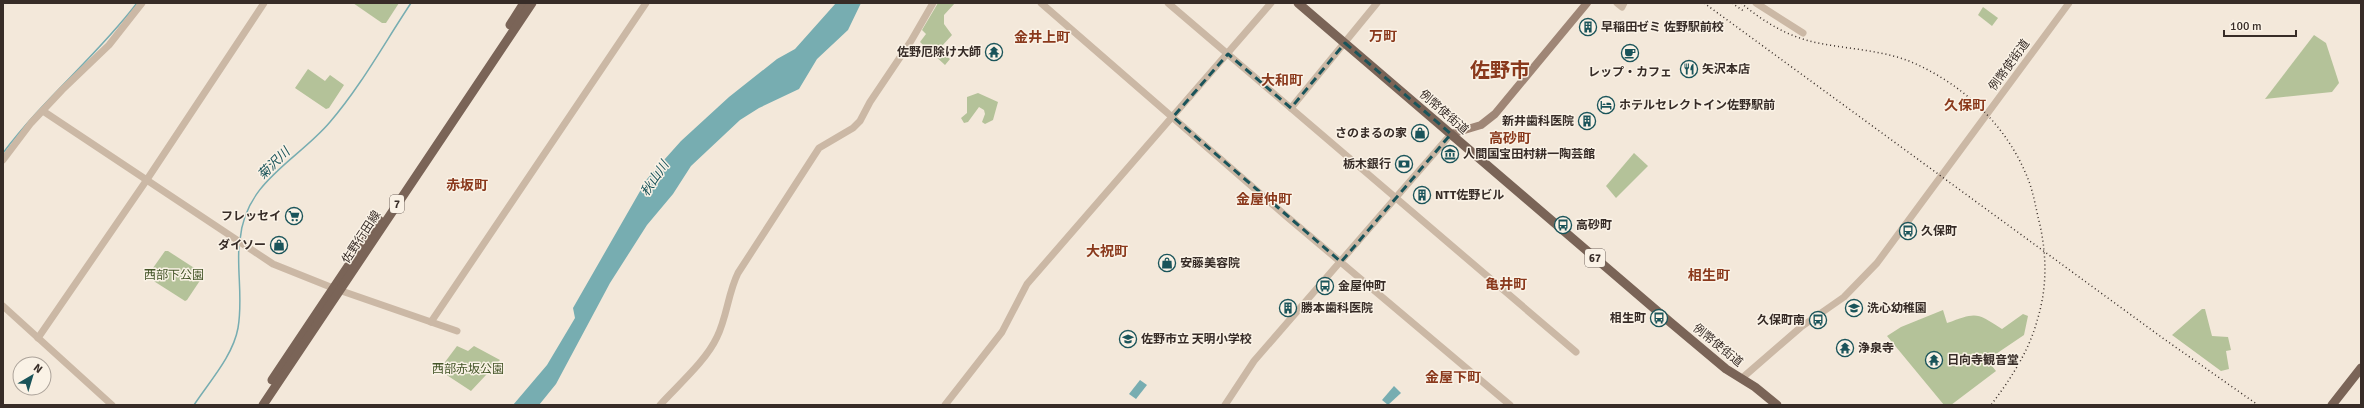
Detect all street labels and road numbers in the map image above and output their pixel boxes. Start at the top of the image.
street label: 例幣使街道 [1986,37,2033,94]
street label: 例幣使街道 [1416,87,1471,138]
road number: 7 [390,195,404,213]
street label: 佐野行田線 [339,208,384,267]
road number: 67 [1585,249,1605,267]
street label: 例幣使街道 [1690,321,1746,370]

